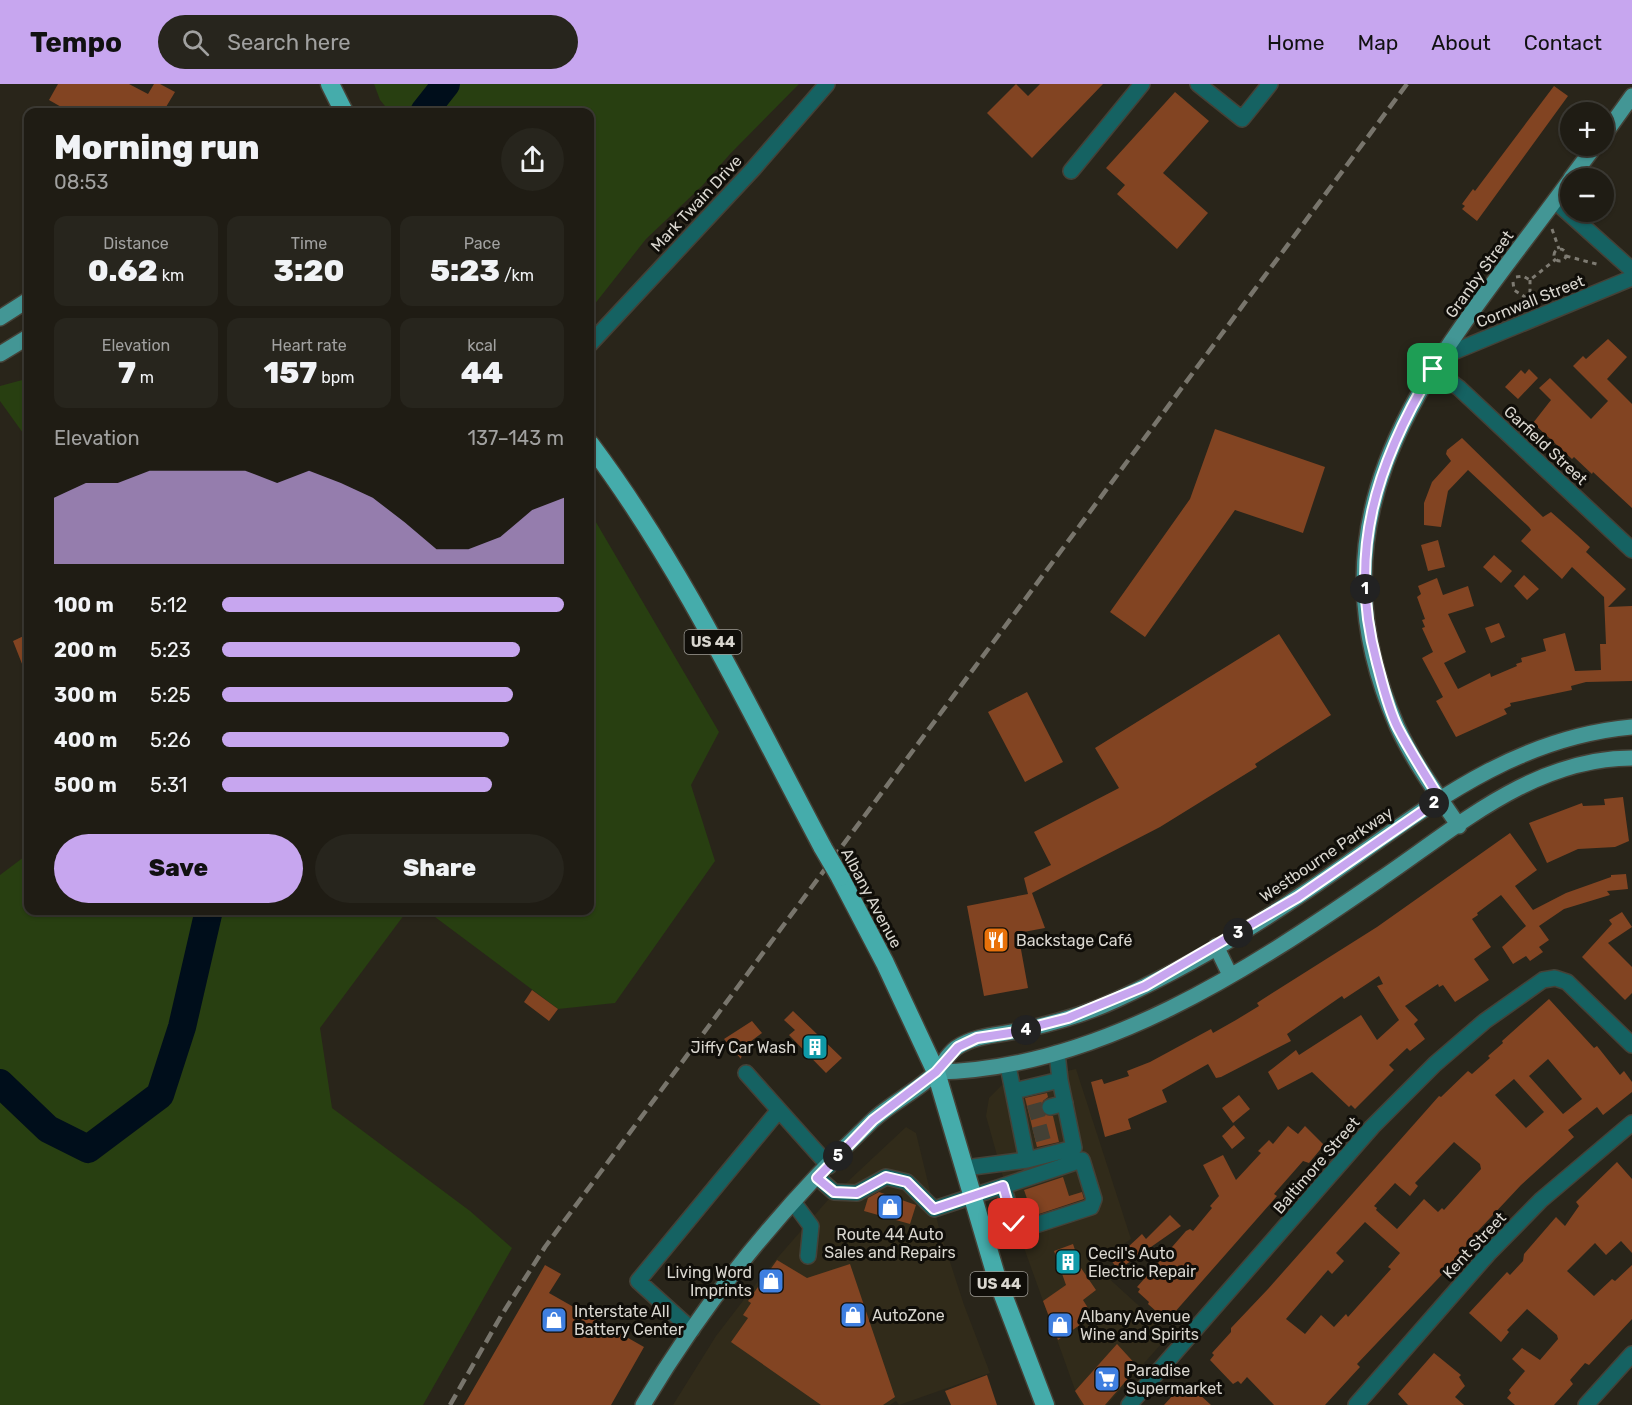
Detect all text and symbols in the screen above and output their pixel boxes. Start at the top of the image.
search box [158,15,578,69]
text: Tempo [30,26,122,59]
icon: search [179,26,212,59]
text: Search here [227,29,351,56]
text: Home [1267,30,1324,55]
text: Map [1357,30,1398,55]
text: About [1431,30,1491,55]
text: Contact [1524,30,1602,55]
map controls [1560,102,1614,222]
button: + [1560,102,1614,156]
text: Morning run [54,128,259,167]
button: share [501,128,564,191]
street label: Mark Twain Drive [647,151,746,255]
button: − [1560,168,1614,222]
text: 08:53 [54,170,108,194]
street label: Granby Street [1441,227,1517,322]
text: Distance [103,234,169,253]
text: Time [291,234,327,253]
text: Pace [464,234,500,253]
text: 0.62 [88,253,158,289]
text: 3:20 [273,253,345,289]
text: 5:23 [430,253,500,289]
text: km [158,266,184,285]
text: /km [500,266,534,285]
street label: Cornwall Street [1473,271,1587,332]
text: Elevation [102,336,170,355]
text: Heart rate [271,336,347,355]
text: kcal [467,336,497,355]
pin [1407,343,1458,394]
icon: arrive [1416,352,1449,385]
text: 7 [118,355,136,391]
text: 157 [263,355,317,391]
text: 44 [461,355,503,391]
text: m [136,368,154,387]
text: bpm [317,368,355,387]
street label: Garfield Street [1500,402,1591,489]
text: Elevation [54,426,140,450]
text: 137–143 m [467,426,564,450]
pin: 1 [1350,574,1380,604]
text: 1 [1361,579,1369,598]
text: 100 m [54,593,114,617]
text: 5:12 [150,593,187,617]
road number: US 44 [684,630,742,654]
text: 200 m [54,638,117,662]
text: 5:23 [150,638,191,662]
text: 300 m [54,683,117,707]
text: 5:25 [150,683,191,707]
text: 400 m [54,728,117,752]
text: 5:26 [150,728,191,752]
text: 500 m [54,773,117,797]
text: 5:31 [150,773,187,797]
pin: 2 [1419,788,1449,818]
text: 2 [1429,793,1439,812]
street label: Westbourne Parkway [1256,803,1396,906]
button: Save [54,834,303,903]
button: Share [315,834,564,903]
street label: Albany Avenue [837,845,906,951]
pin: 3 [1223,918,1253,948]
text: 3 [1233,923,1243,942]
restaurant icon: Backstage Café [981,925,1011,955]
place label: Backstage Café [1016,931,1133,950]
pin: 4 [1011,1015,1041,1045]
text: 4 [1021,1020,1031,1039]
building icon: Jiffy Car Wash [800,1032,830,1062]
place label: Jiffy Car Wash [691,1038,796,1057]
street label: Baltimore Street [1269,1113,1364,1218]
pin: 5 [823,1141,853,1171]
text: 5 [833,1146,843,1165]
shop icon: Route 44 Auto Sales and Repairs [875,1192,905,1222]
pin [988,1198,1039,1249]
icon: check [997,1207,1030,1240]
street label: Kent Street [1439,1208,1510,1283]
place label: Route 44 Auto Sales and Repairs [824,1225,956,1262]
place label: Cecil's Auto Electric Repair [1088,1244,1196,1281]
building icon: Cecil's Auto Electric Repair [1053,1247,1083,1277]
place label: Living Word Imprints [666,1263,752,1300]
shop icon: Living Word Imprints [756,1266,786,1296]
road number: US 44 [970,1272,1028,1296]
shop icon: AutoZone [838,1300,868,1330]
place label: Interstate All Battery Center [574,1302,684,1339]
shop icon: Interstate All Battery Center [539,1305,569,1335]
place label: AutoZone [872,1306,945,1325]
place label: Albany Avenue Wine and Spirits [1080,1307,1199,1344]
shop icon: Albany Avenue Wine and Spirits [1045,1310,1075,1340]
place label: Paradise Supermarket [1126,1361,1222,1398]
supermarket icon: Paradise Supermarket [1092,1364,1122,1394]

